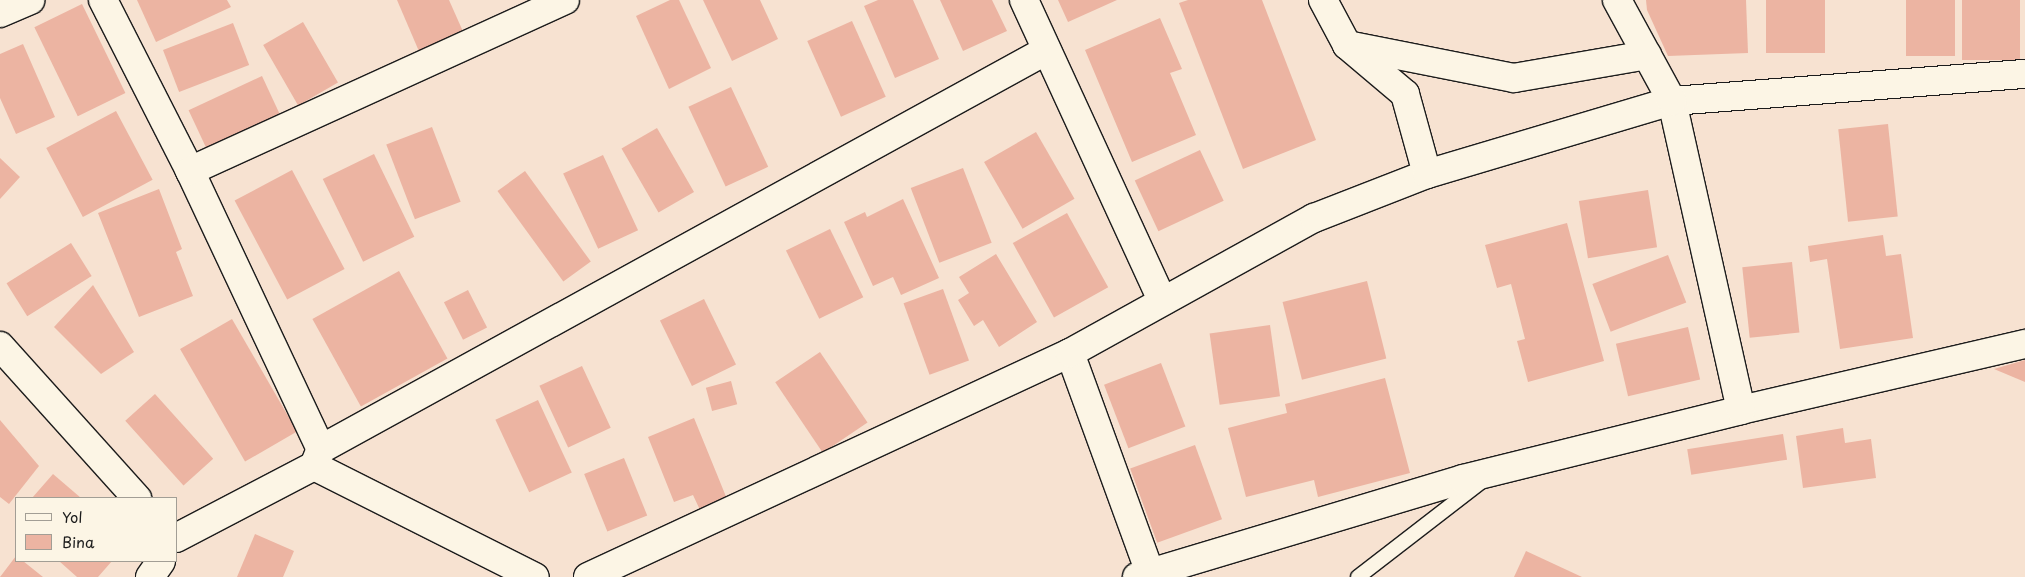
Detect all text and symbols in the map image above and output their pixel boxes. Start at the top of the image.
legend [15,497,178,562]
text: Yol [62,505,83,528]
text: Bina [62,530,94,553]

